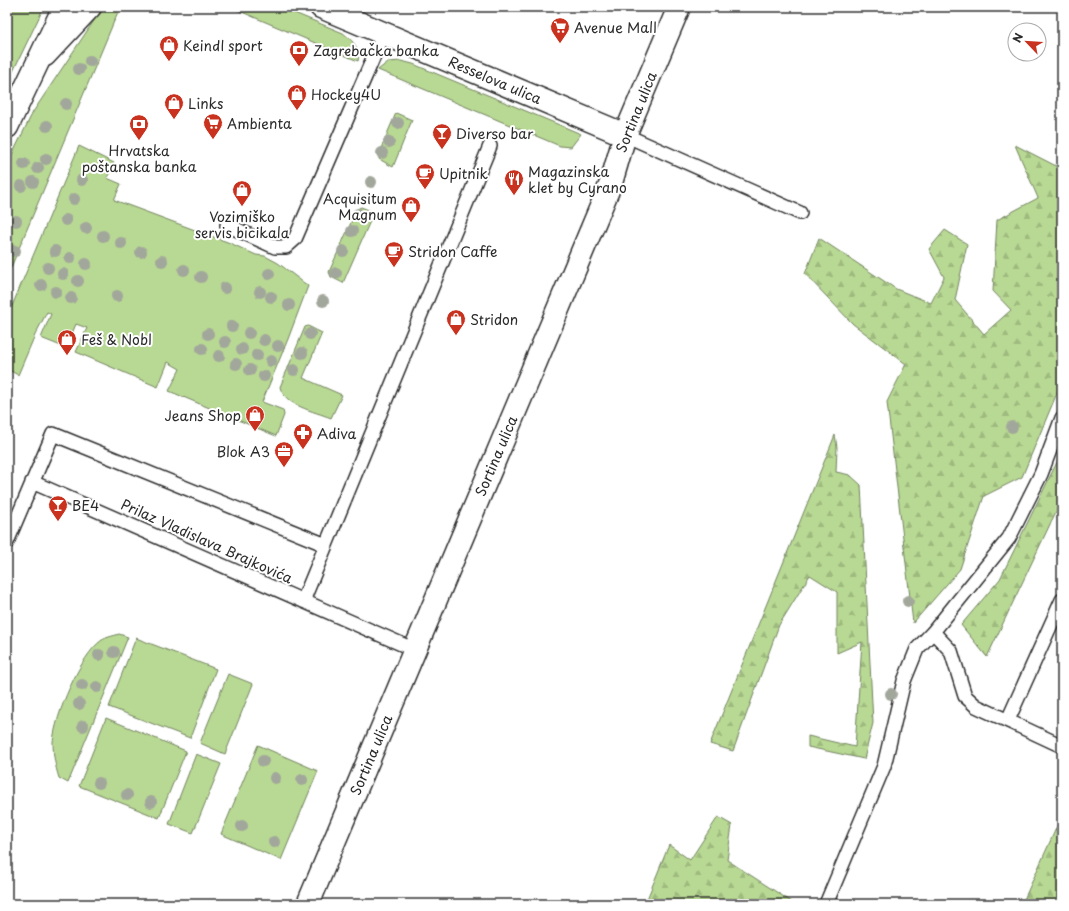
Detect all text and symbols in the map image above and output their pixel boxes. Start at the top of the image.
supermarket icon: Avenue Mall [549,16,571,44]
place label: Avenue Mall [574,17,657,38]
north arrow [1007,22,1047,62]
text: N [1008,30,1027,45]
shop icon: Keindl sport [158,34,180,62]
place label: Keindl sport [183,35,263,56]
bank icon: Zagrebačka banka [288,39,310,67]
place label: Zagrebačka banka [313,40,440,61]
street label: Resselova ulica [445,51,545,109]
street label: Sortina ulica [610,68,662,156]
shop icon: Hockey4U [286,83,308,111]
place label: Hockey4U [311,84,381,105]
shop icon: Links [163,92,185,120]
place label: Links [188,93,223,114]
supermarket icon: Ambienta [202,112,224,140]
bank icon: Hrvatska poštanska banka [128,113,150,141]
place label: Ambienta [227,113,292,134]
bar icon: Diverso bar [431,122,453,150]
place label: Diverso bar [456,123,534,144]
place label: Hrvatska poštanska banka [82,140,197,177]
place label: Magazinska klet by Cyrano [528,161,627,198]
cafe icon: Upitnik [414,162,436,190]
place label: Upitnik [439,163,489,184]
restaurant icon: Magazinska klet by Cyrano [503,168,525,196]
shop icon: Vozimiško servis bicikala [231,179,253,207]
place label: Acquisitum Magnum [323,188,397,225]
shop icon: Acquisitum Magnum [400,195,422,223]
place label: Vozimiško servis bicikala [195,206,290,243]
cafe icon: Stridon Caffe [383,240,405,268]
place label: Stridon Caffe [408,241,498,262]
shop icon: Stridon [445,308,467,336]
place label: Stridon [470,309,518,330]
shop icon: Feš & Nobl [56,328,78,356]
place label: Feš & Nobl [81,329,152,350]
shop icon: Jeans Shop [244,404,266,432]
place label: Jeans Shop [164,405,241,426]
street label: Sortina ulica [470,412,522,500]
pharmacy icon: Adiva [292,422,314,450]
place label: Adiva [317,423,356,444]
office icon: Blok A3 [273,440,295,468]
place label: Blok A3 [217,441,270,462]
bar icon: BE4 [47,494,69,522]
street label: Prilaz Vladislava Brajkovića [118,494,296,588]
place label: BE4 [72,495,99,516]
street label: Sortina ulica [345,711,397,799]

